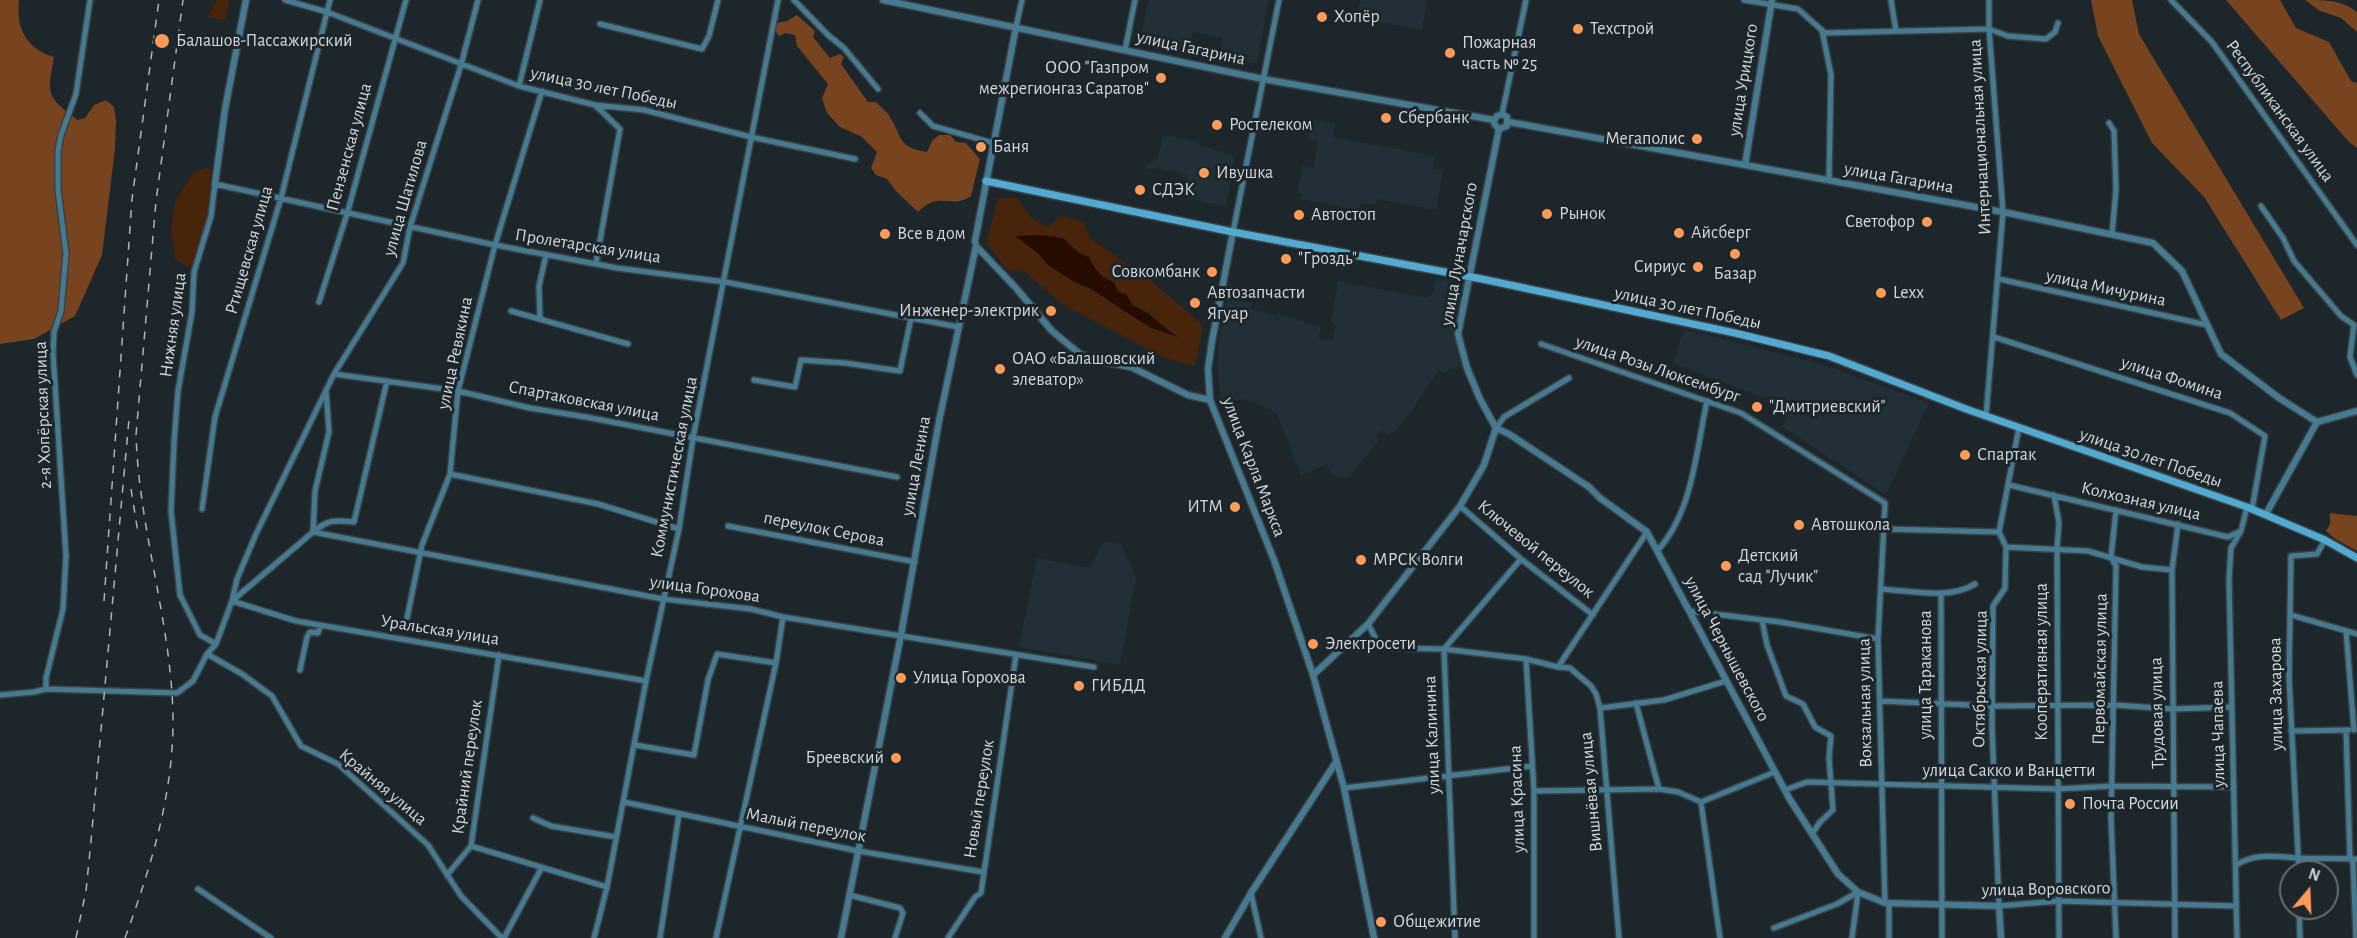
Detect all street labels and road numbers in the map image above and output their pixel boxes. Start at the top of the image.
street label: улица Урицкого [1723,22,1763,138]
street label: улица Гагарина [1135,26,1247,70]
street label: Республиканская улица [2221,36,2339,186]
street label: Интернациональная улица [1964,38,1996,236]
street label: улица 30 лет Победы [529,62,679,114]
street label: Пензенская улица [322,81,376,213]
street label: улица Шатилова [378,137,432,259]
street label: улица Гагарина [1843,158,1955,198]
street label: улица Луначарского [1436,181,1482,327]
street label: Ртищевская улица [220,183,278,317]
street label: Пролетарская улица [514,224,662,268]
street label: улица Мичурина [2044,265,2168,311]
street label: Нижняя улица [155,271,191,379]
street label: улица 30 лет Победы [1613,282,1763,334]
street label: улица Ревякина [432,295,478,411]
street label: улица Розы Люксембург [1573,331,1743,407]
street label: 2-я Хопёрская улица [30,341,56,489]
street label: улица Фомина [2118,351,2226,405]
street label: Коммунистическая улица [646,375,702,559]
street label: Спартаковская улица [507,376,661,426]
street label: улица Карла Маркса [1217,394,1291,540]
street label: улица Ленина [897,414,935,518]
street label: улица 30 лет Победы [2077,423,2225,493]
street label: Колхозная улица [2079,477,2203,525]
street label: Ключевой переулок [1473,495,1599,603]
street label: переулок Серова [762,507,886,551]
street label: улица Горохова [649,571,761,607]
street label: улица Чернышевского [1680,573,1774,725]
street label: Кооперативная улица [2031,583,2053,741]
street label: Первомайская улица [2088,593,2112,745]
street label: Уральская улица [379,610,501,650]
street label: улица Тараканова [1915,610,1937,740]
street label: Октябрьская улица [1968,610,1992,748]
street label: улица Захарова [2264,637,2288,751]
street label: Вокзальная улица [1853,638,1877,768]
street label: Трудовая улица [2145,657,2169,769]
street label: улица Калинина [1419,675,1445,795]
street label: улица Чапаева [2206,681,2230,787]
street label: Крайний переулок [447,698,487,836]
street label: Вишнёвая улица [1575,731,1607,853]
street label: Новый переулок [959,738,999,860]
street label: Крайняя улица [334,744,432,830]
street label: улица Красина [1504,745,1530,853]
street label: улица Сакко и Ванцетти [1923,760,2095,782]
street label: Малый переулок [744,803,868,847]
street label: улица Воровского [1981,877,2111,901]

